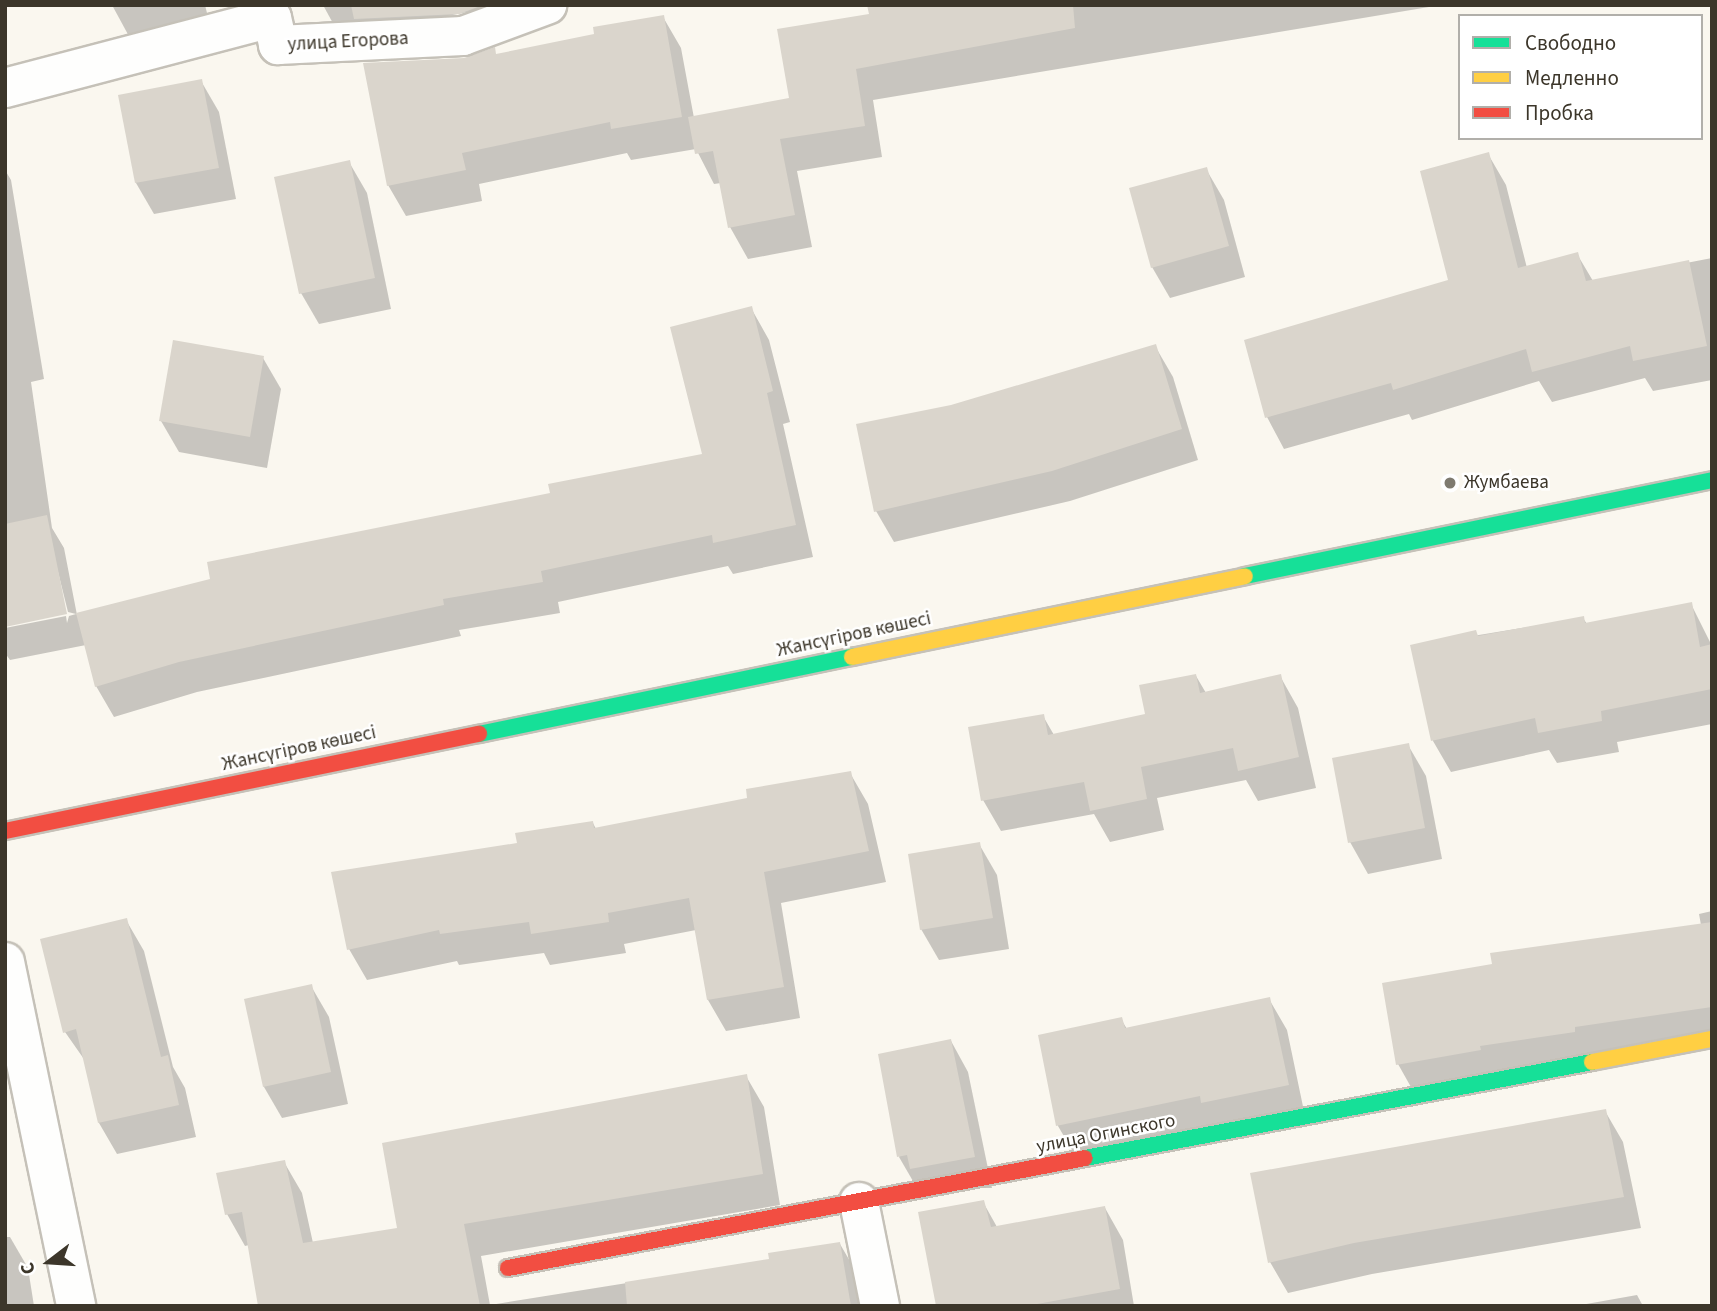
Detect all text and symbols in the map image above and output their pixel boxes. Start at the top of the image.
legend [1458,14,1703,140]
street label: улица Егорова [287,27,409,57]
text: Свободно [1525,28,1616,58]
text: Медленно [1525,63,1619,93]
text: Пробка [1525,98,1594,128]
place label: Жумбаева [1464,472,1549,494]
marker: Жумбаева [1442,475,1458,491]
street label: Жансүгіров көшесі [775,608,933,662]
street label: Жансүгіров көшесі [220,722,378,776]
street label: улица Огинского [1035,1109,1177,1159]
north arrow [14,1227,84,1297]
text: С [14,1259,43,1278]

